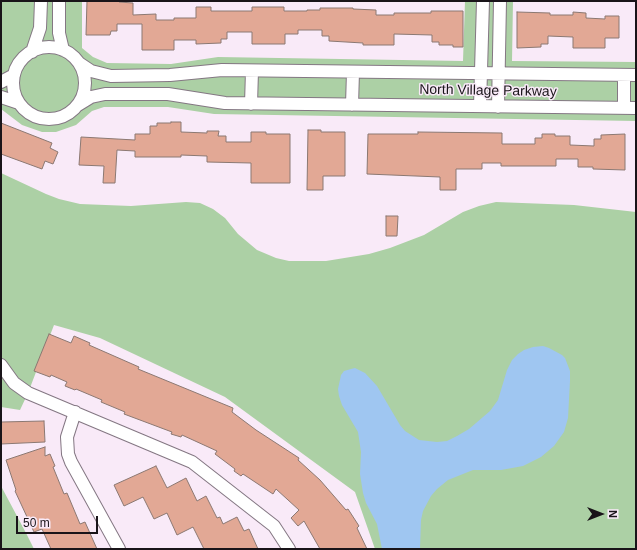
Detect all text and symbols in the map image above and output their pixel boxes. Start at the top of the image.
street label: North Village Parkway [419,81,557,101]
north arrow [581,494,621,534]
scale bar [18,508,100,534]
text: N [607,510,619,518]
text: 50 m [23,516,50,530]

